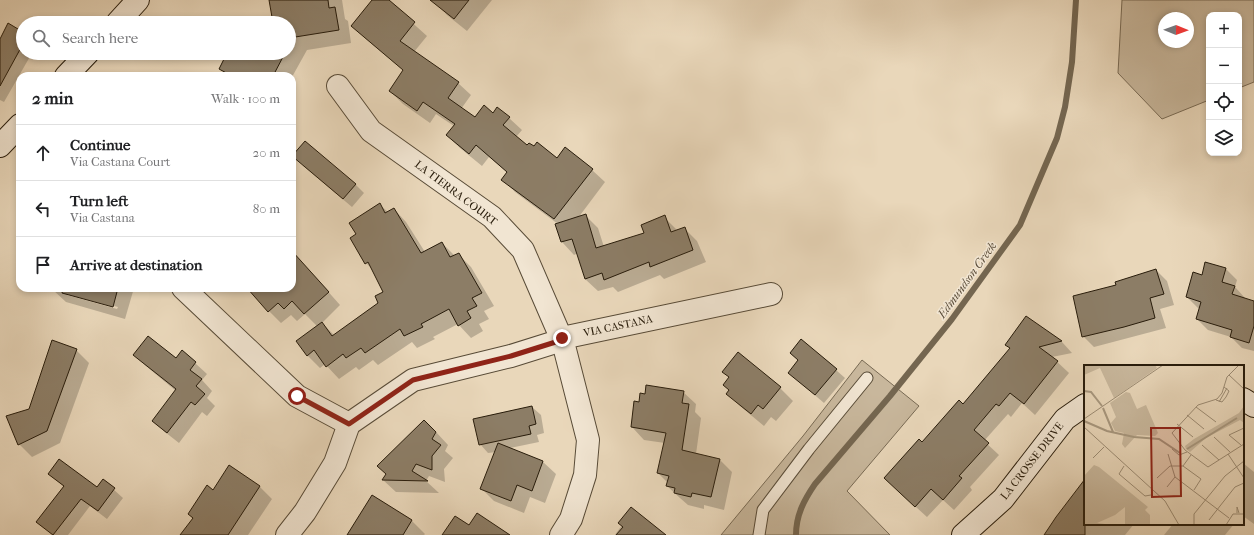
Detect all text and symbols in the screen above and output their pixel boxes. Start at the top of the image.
north arrow [1158,12,1194,48]
map controls [1206,12,1242,156]
button: + [1206,12,1242,48]
search box [16,16,296,60]
icon: search [30,27,52,49]
text: Search here [62,29,138,47]
button: − [1206,48,1242,84]
button: locate [1206,84,1242,120]
text: 2 min [32,88,73,108]
text: Walk · 100 m [211,91,280,106]
button: layers [1206,120,1242,156]
text: Continue [70,136,130,154]
icon: ahead [32,142,54,164]
text: 20 m [253,145,280,160]
text: Via Castana Court [70,154,170,169]
street label: LA TIERRA COURT [412,158,500,229]
text: Turn left [70,192,128,210]
icon: left [32,198,54,220]
text: 80 m [253,201,280,216]
text: Via Castana [70,210,135,225]
water label: Edmundson Creek [934,239,999,322]
icon: arrive [32,254,54,276]
text: Arrive at destination [70,256,202,274]
street label: VIA CASTANA [581,312,655,340]
route end [553,329,571,347]
inset map [1084,365,1244,525]
route start [288,387,306,405]
street label: LA CROSSE DRIVE [998,419,1067,502]

